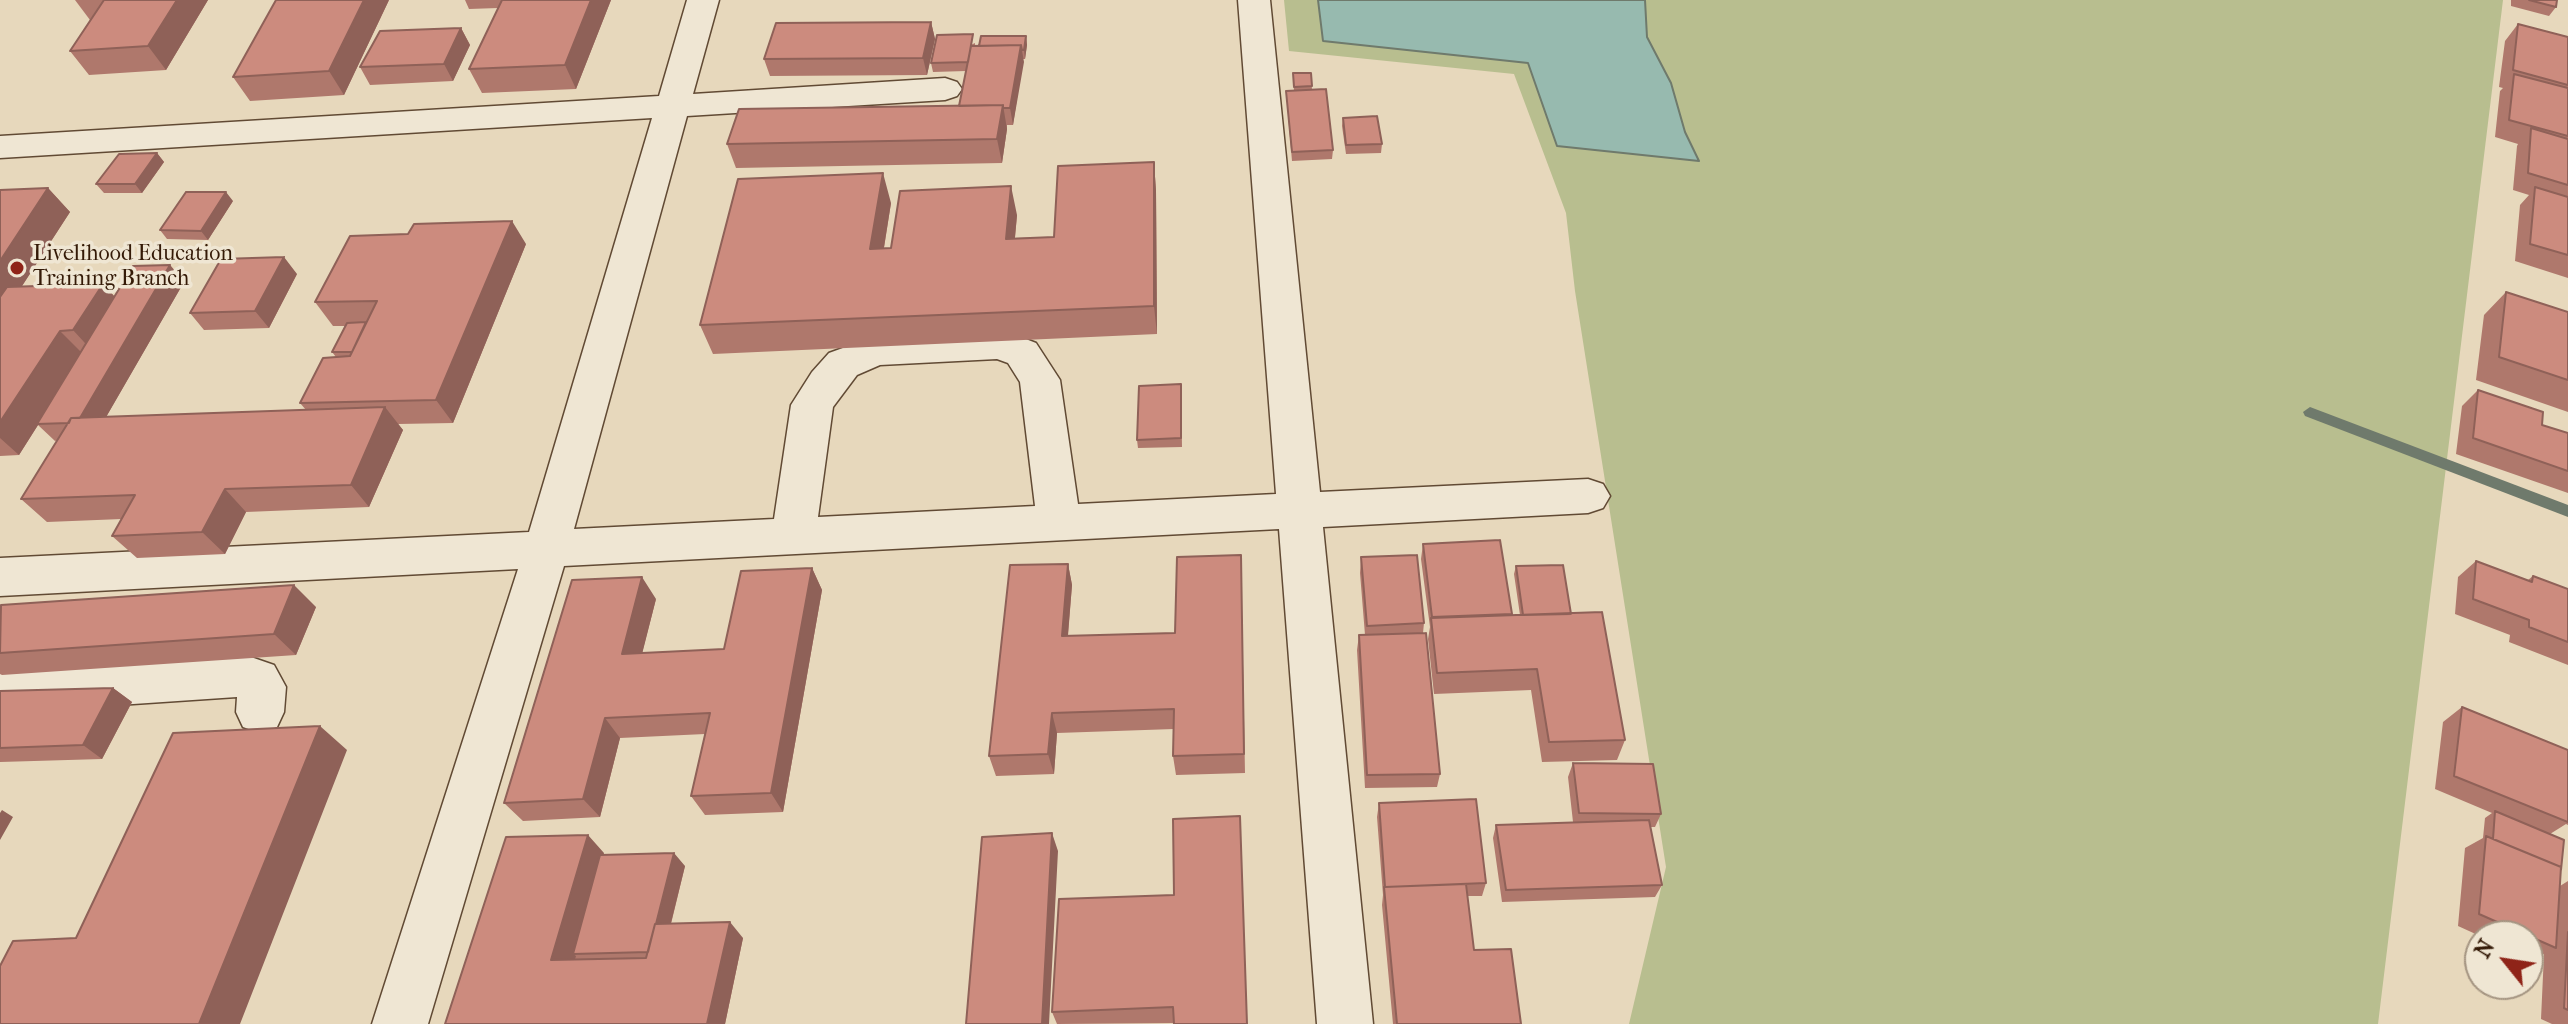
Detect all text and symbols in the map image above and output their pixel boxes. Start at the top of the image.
place label: Livelihood Education Training Branch [33,242,233,294]
marker: Livelihood Education Training Branch [8,259,26,277]
north arrow [2464,920,2544,1000]
text: N [2470,935,2500,963]

